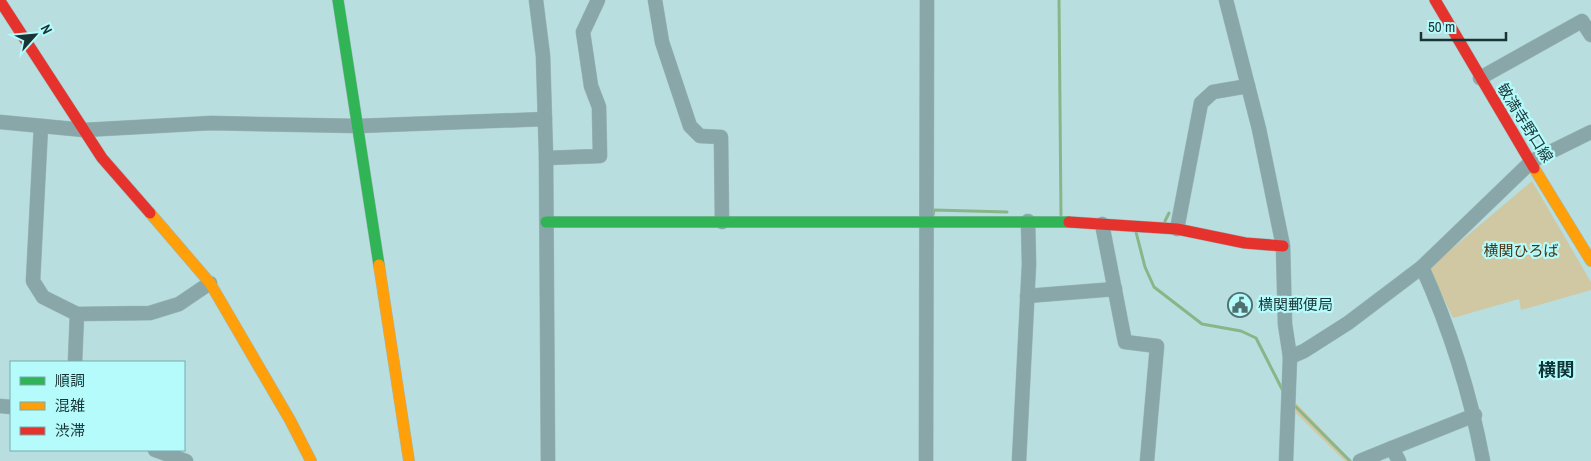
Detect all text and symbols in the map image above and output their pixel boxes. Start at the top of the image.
north arrow [10,10,60,60]
scale bar [1421,10,1506,42]
text: 50 m [1428,16,1455,37]
text: N [37,21,56,37]
street label: 敏満寺野口線 [1493,79,1558,166]
park label: 横関ひろば [1483,240,1559,261]
public building icon: 横関郵便局 [1227,292,1253,318]
place label: 横関郵便局 [1258,294,1333,315]
district label: 横関 [1538,357,1574,382]
legend [10,361,185,451]
text: 順調 [55,370,85,391]
text: 混雑 [55,395,85,416]
text: 渋滞 [55,420,85,441]

